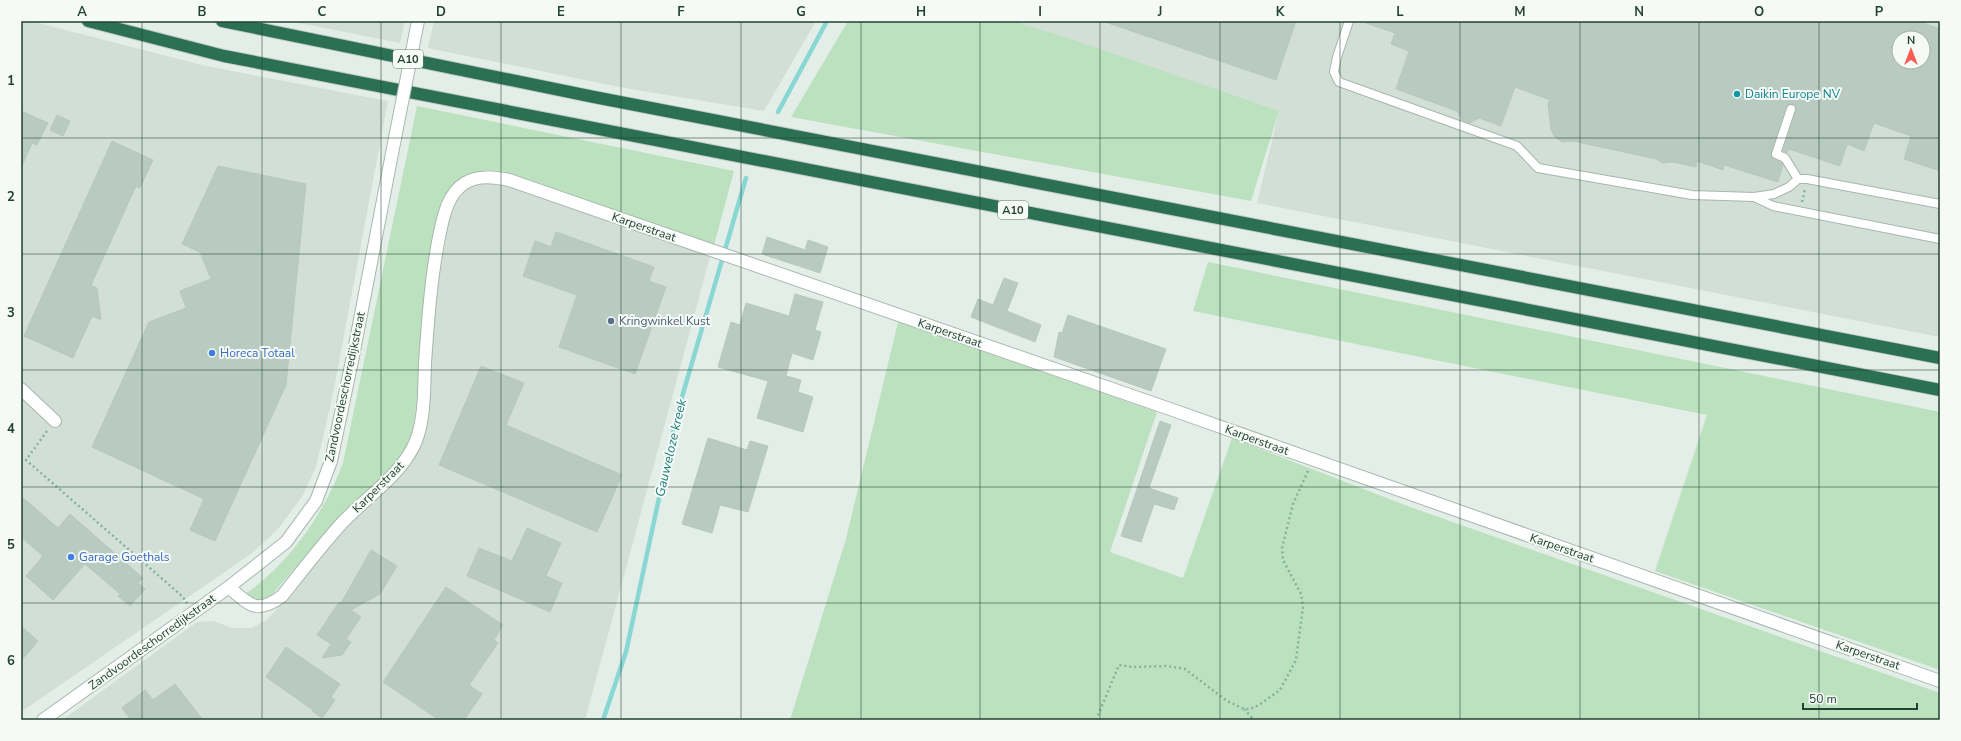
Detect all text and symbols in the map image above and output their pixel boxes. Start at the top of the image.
text: A [77,3,87,21]
text: B [198,3,207,21]
text: C [318,3,327,21]
text: D [436,3,446,21]
text: E [557,3,565,21]
text: F [677,3,685,21]
text: G [796,3,806,21]
text: H [916,3,926,21]
text: I [1038,3,1042,21]
text: J [1157,3,1162,21]
text: K [1276,3,1285,21]
text: L [1396,3,1404,21]
text: M [1514,3,1526,21]
text: N [1634,3,1644,21]
text: O [1754,3,1764,21]
text: P [1875,3,1884,21]
north arrow [1891,30,1931,70]
text: N [1907,33,1915,48]
road number: A10 [393,50,423,68]
text: 1 [7,72,15,90]
place label: Daikin Europe NV [1745,86,1841,102]
marker: Daikin Europe NV [1732,89,1742,99]
text: 2 [7,188,15,206]
road number: A10 [998,201,1028,219]
street label: Karperstraat [610,209,679,246]
text: 3 [7,304,15,322]
street label: Zandvoordeschorredijkstraat [321,310,369,464]
place label: Kringwinkel Kust [619,313,711,329]
street label: Karperstraat [916,315,985,352]
marker: Kringwinkel Kust [606,316,616,326]
place label: Horeca Totaal [220,345,295,361]
marker: Horeca Totaal [207,348,217,358]
water label: Gauweloze kreek [651,397,691,499]
text: 4 [7,420,15,438]
street label: Karperstraat [1223,421,1292,459]
street label: Karperstraat [349,457,408,516]
street label: Karperstraat [1528,530,1597,567]
text: 5 [7,536,15,554]
place label: Garage Goethals [79,549,170,565]
marker: Garage Goethals [66,552,76,562]
street label: Zandvoordeschorredijkstraat [85,590,219,694]
street label: Karperstraat [1834,637,1903,674]
text: 6 [7,652,15,670]
scale bar [1803,685,1917,711]
text: 50 m [1809,691,1837,707]

